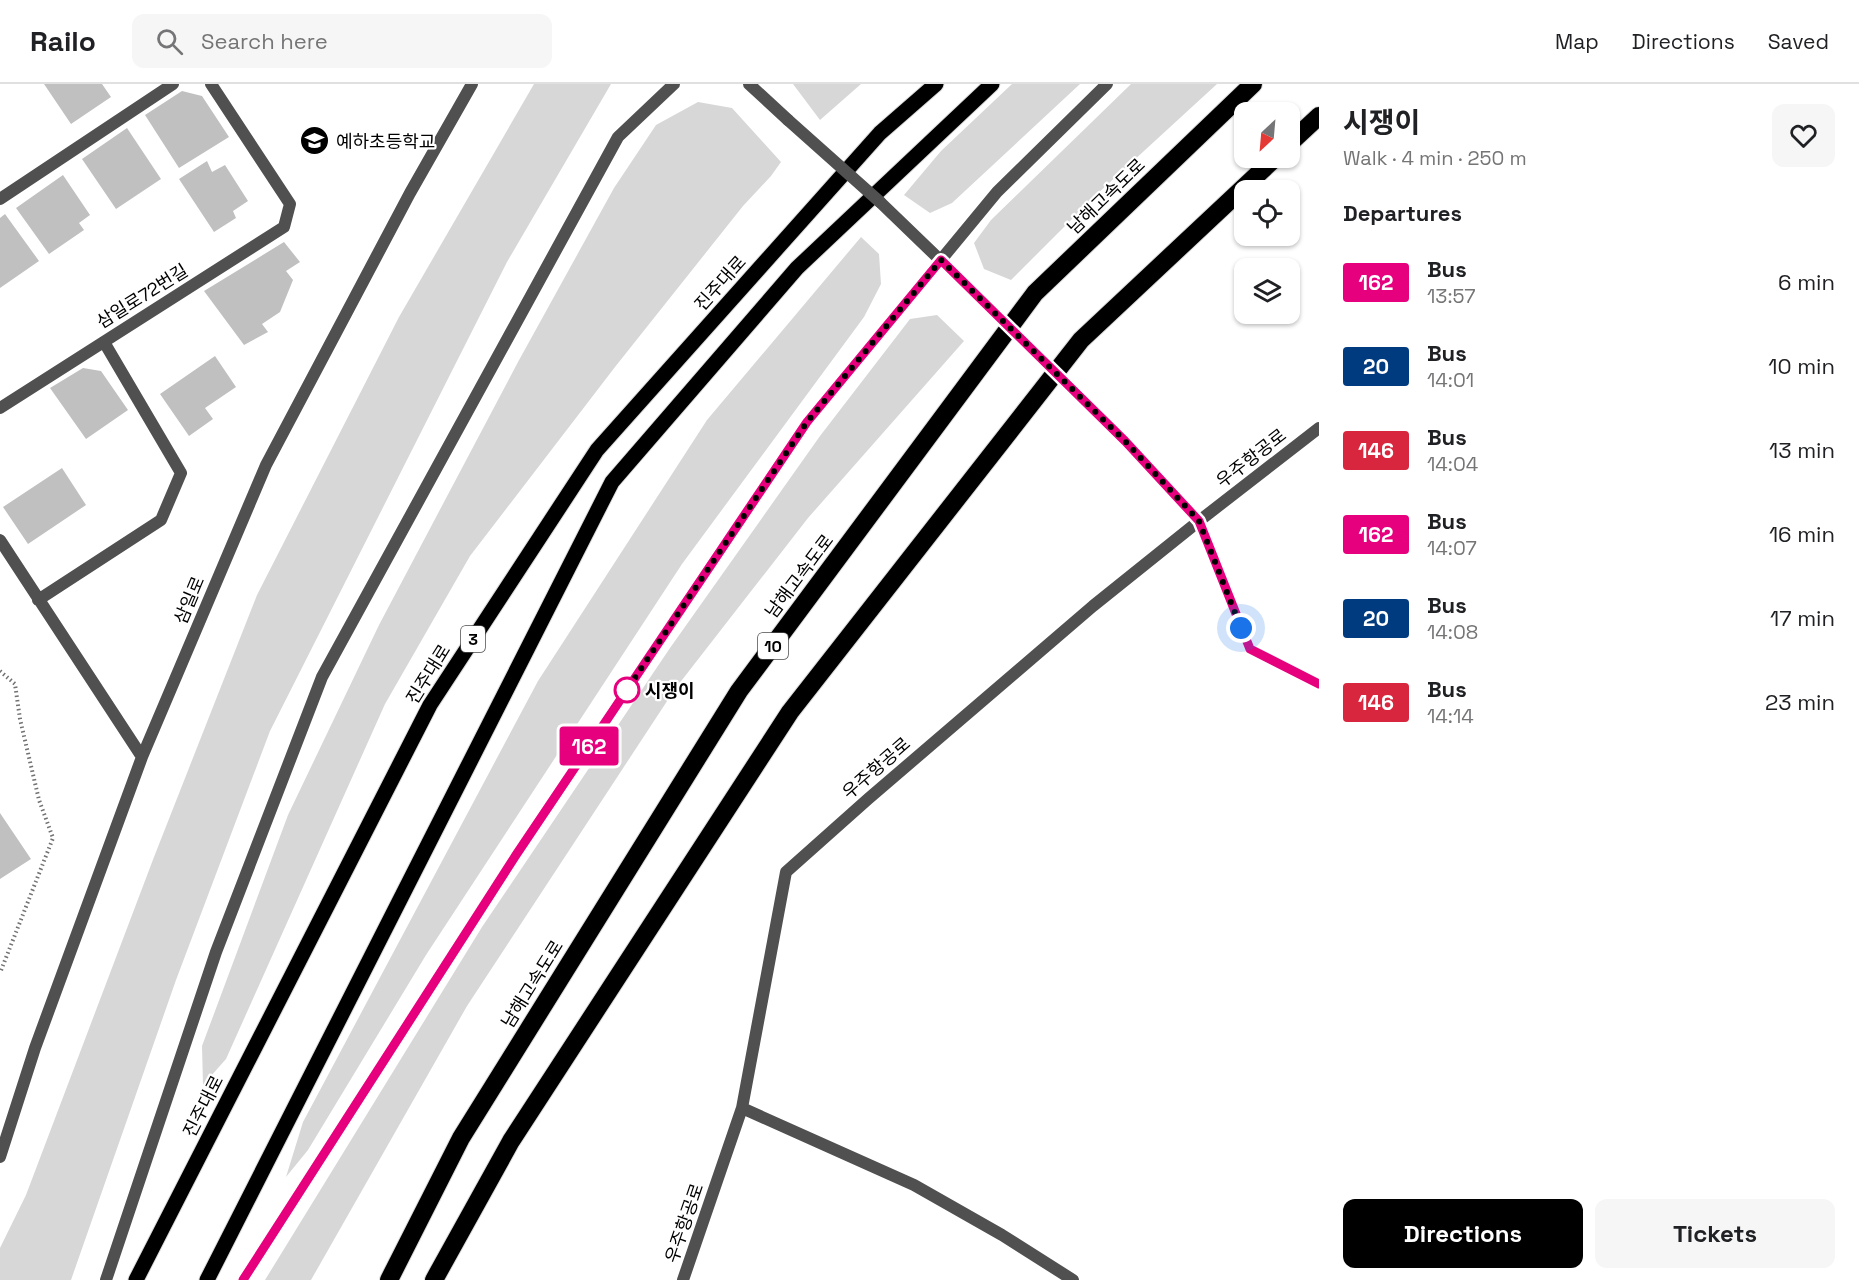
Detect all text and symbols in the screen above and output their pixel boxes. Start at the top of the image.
search box [132,14,552,68]
text: Railo [30,23,96,59]
icon: search [153,25,186,58]
text: Search here [201,27,328,55]
text: Map [1555,28,1599,55]
text: Directions [1632,28,1735,55]
text: Saved [1768,28,1829,55]
north arrow [1234,102,1300,168]
map controls [1234,102,1300,324]
text: 시쟁이 [1343,104,1420,140]
button: heart [1772,104,1835,167]
school or university icon: 예하초등학교 [299,125,331,157]
place label: 예하초등학교 [336,130,435,153]
text: Walk · 4 min · 250 m [1343,145,1527,171]
street label: 남해고속도로 [1062,153,1150,239]
button: locate [1234,180,1300,246]
text: Departures [1343,199,1462,227]
street label: 진주대로 [689,251,751,315]
text: Bus [1427,255,1467,283]
button: layers [1234,258,1300,324]
street label: 삼일로72번길 [92,259,192,333]
text: 6 min [1778,268,1835,296]
text: 162 [1359,269,1393,296]
text: 13:57 [1427,283,1476,309]
text: Bus [1427,339,1467,367]
text: 10 min [1768,352,1835,380]
text: 20 [1363,353,1389,380]
text: 14:01 [1427,367,1474,393]
street label: 우주항공로 [1211,423,1291,493]
text: Bus [1427,423,1467,451]
text: 13 min [1769,436,1835,464]
text: 146 [1358,437,1394,464]
text: 14:04 [1427,451,1478,477]
text: Bus [1427,507,1467,535]
text: 16 min [1769,520,1835,548]
text: 162 [1359,521,1393,548]
street label: 남해고속도로 [760,529,838,623]
text: 14:07 [1427,535,1477,561]
street label: 삼일로 [169,573,209,627]
text: Bus [1427,591,1467,619]
text: 17 min [1770,604,1835,632]
text: 20 [1363,605,1389,632]
your location [1226,613,1256,643]
text: 14:08 [1427,619,1478,645]
road number: 3 [461,626,485,652]
road number: 10 [758,633,788,659]
street label: 진주대로 [401,640,455,708]
text: Bus [1427,675,1467,703]
marker: 시쟁이 [614,677,640,703]
place label: 시쟁이 [645,679,695,702]
text: 23 min [1765,688,1835,716]
text: 146 [1358,689,1394,716]
text: 14:14 [1427,703,1474,729]
line badge: 162 [554,726,624,766]
street label: 우주항공로 [837,732,915,804]
text: 162 [572,733,606,760]
street label: 남해고속도로 [496,936,568,1032]
street label: 진주대로 [178,1071,228,1141]
street label: 우주항공로 [660,1180,708,1266]
button: Directions [1343,1199,1583,1268]
button: Tickets [1595,1199,1835,1268]

